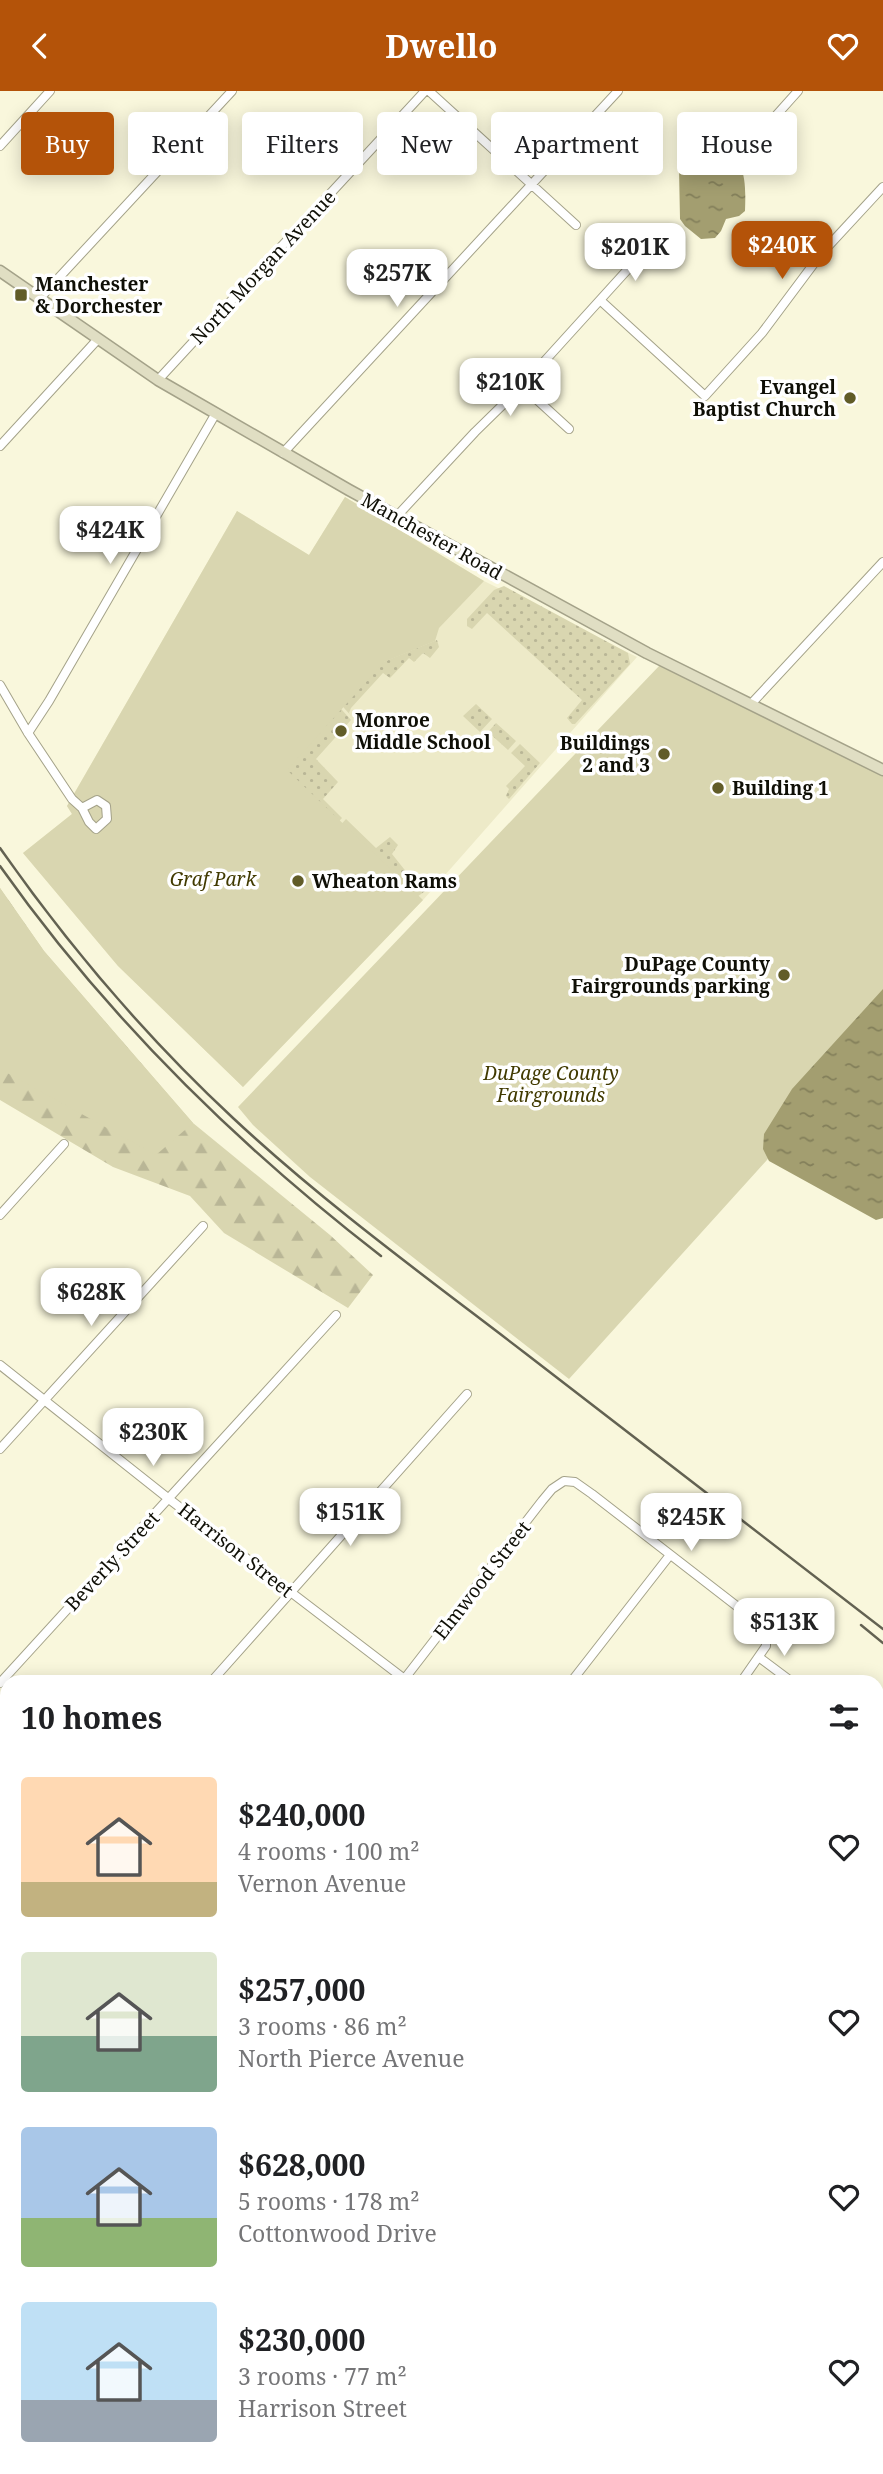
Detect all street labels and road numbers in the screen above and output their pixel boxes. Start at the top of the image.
street label: North Morgan Avenue [185,184,341,350]
street label: Manchester Road [357,486,507,586]
street label: Harrison Street [173,1497,299,1603]
street label: Beverly Street [59,1505,165,1616]
street label: Elmwood Street [428,1515,537,1645]

